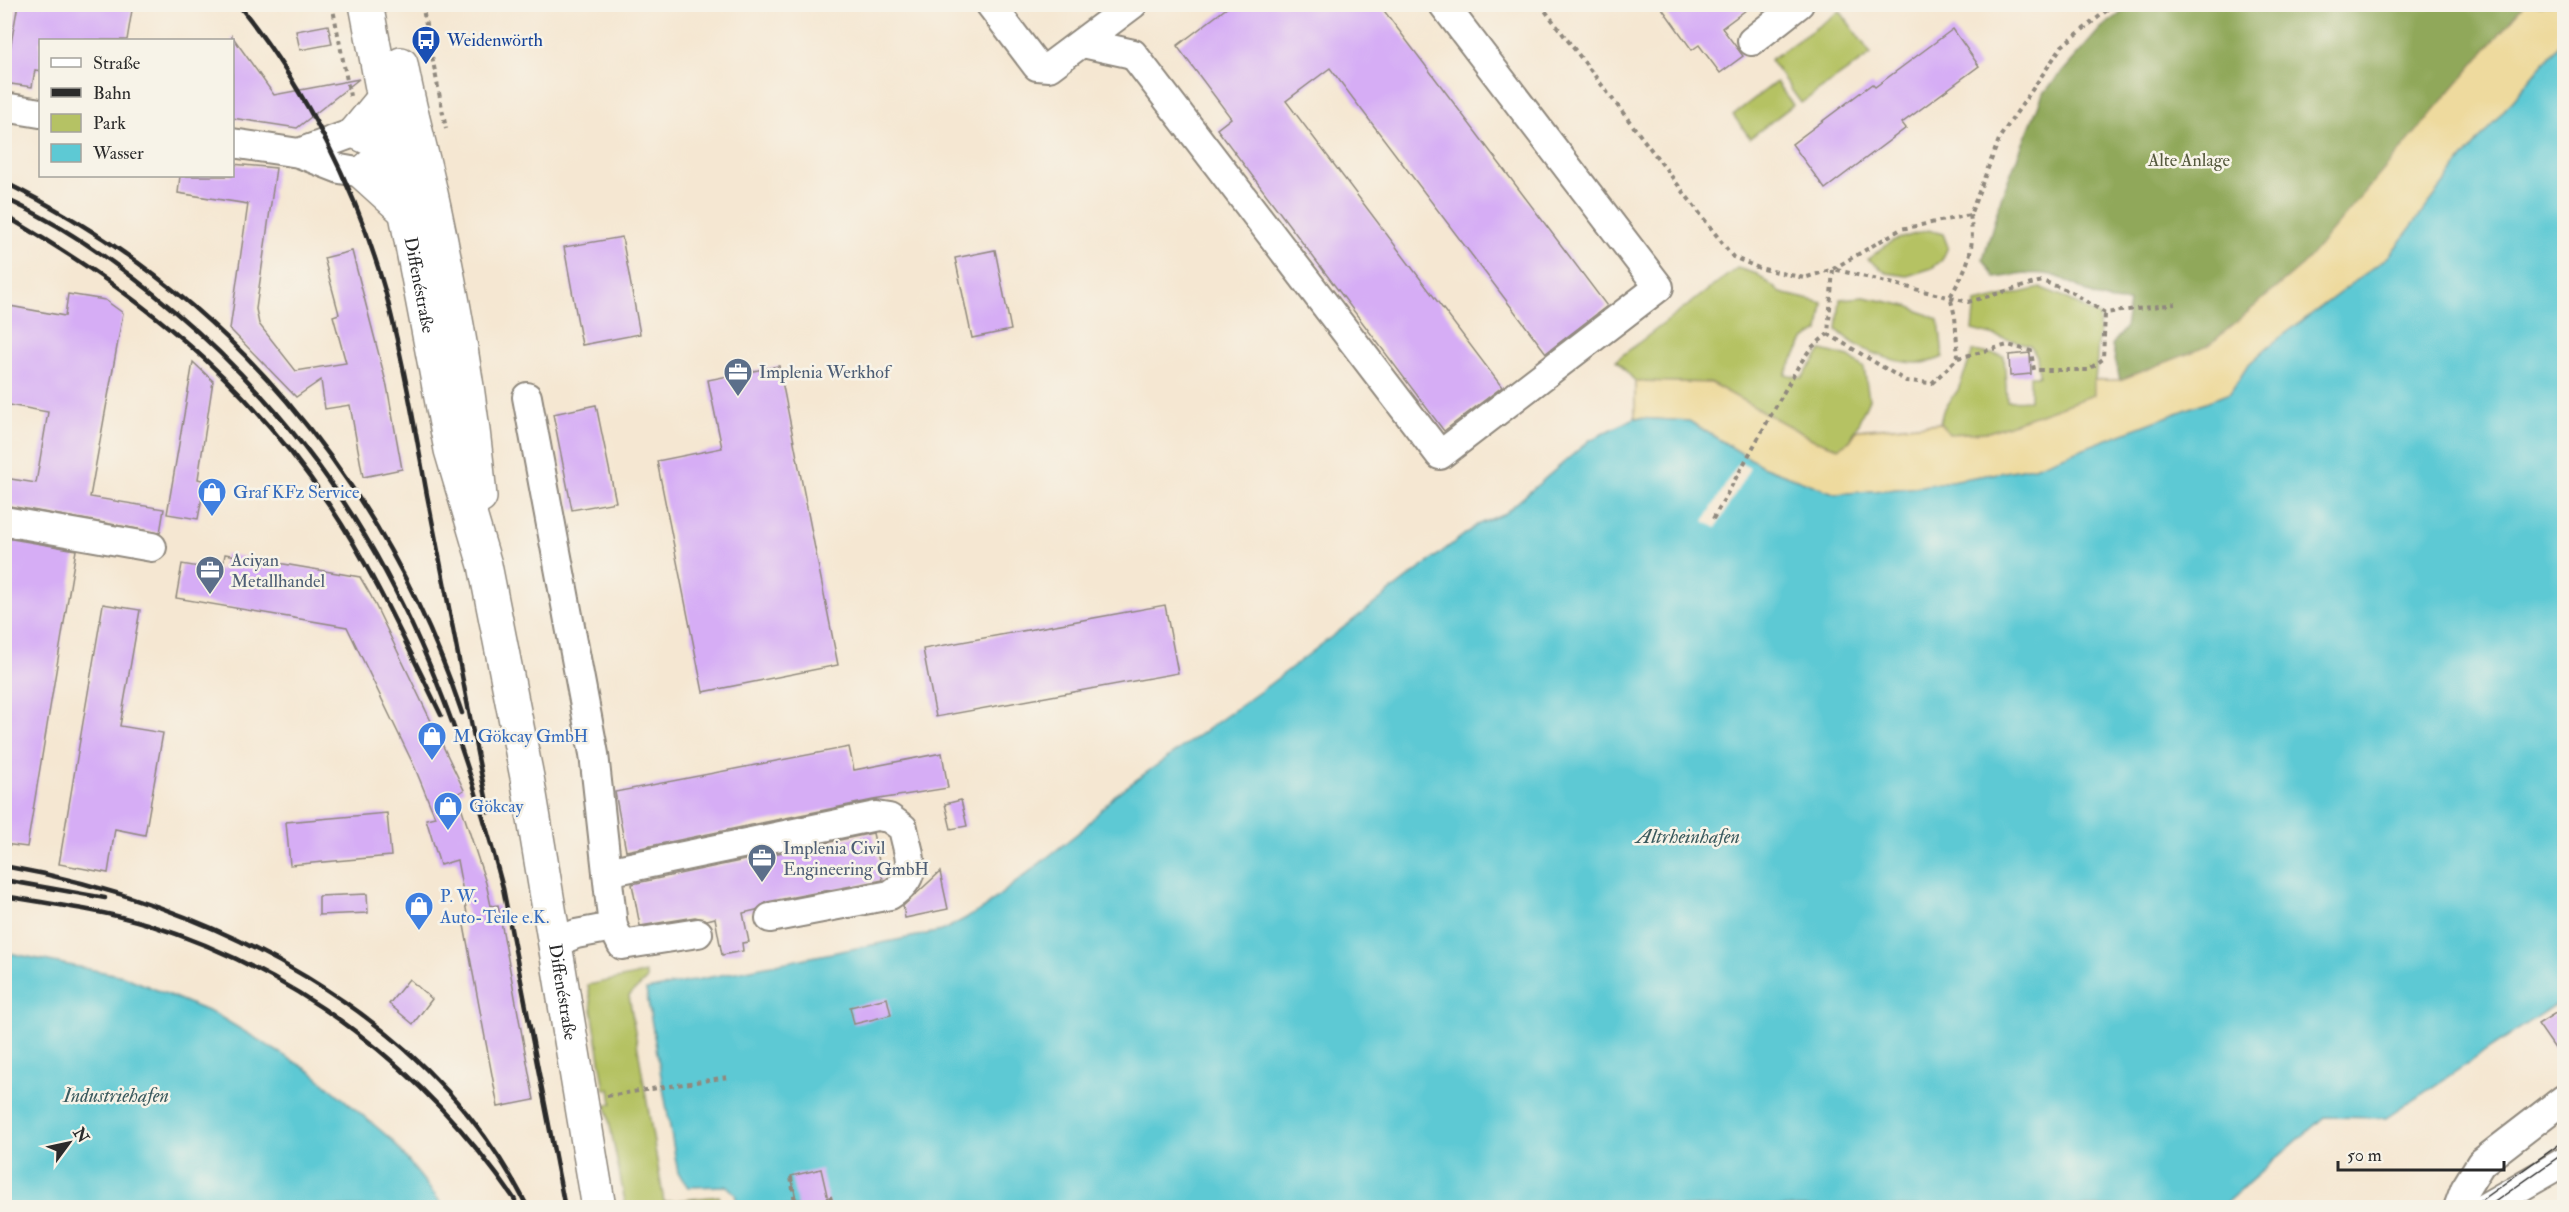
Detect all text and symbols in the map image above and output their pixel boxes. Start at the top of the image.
bus stop icon: Weidenwörth [410,24,442,66]
place label: Weidenwörth [446,29,544,52]
legend [39,39,234,177]
text: Straße [93,52,141,75]
text: Bahn [93,82,131,105]
text: Park [93,112,126,135]
text: Wasser [92,142,144,165]
park label: Alte Anlage [2147,149,2231,172]
street label: Diffenéstraße [399,235,440,336]
office icon: Implenia Werkhof [722,356,754,398]
place label: Implenia Werkhof [759,361,893,384]
shop icon: Graf KFz Service [196,476,228,518]
place label: Graf KFz Service [233,481,360,504]
place label: Aciyan Metallhandel [230,549,326,593]
office icon: Aciyan Metallhandel [194,554,226,596]
shop icon: M. Gökcay GmbH [416,720,448,762]
place label: M. Gökcay GmbH [453,725,588,748]
shop icon: Gökcay [432,790,464,832]
place label: Gökcay [469,795,525,818]
water label: Altrheinhafen [1634,824,1740,849]
place label: Implenia Civil Engineering GmbH [783,837,929,881]
office icon: Implenia Civil Engineering GmbH [746,842,778,884]
place label: P. W. Auto-Teile e.K. [439,885,549,929]
shop icon: P. W. Auto-Teile e.K. [403,890,435,932]
street label: Diffenéstraße [543,942,582,1042]
water label: Industriehafen [62,1083,169,1108]
north arrow [39,1113,99,1173]
text: N [68,1123,93,1147]
scale bar [2338,1134,2504,1172]
text: 50 m [2347,1144,2382,1167]

